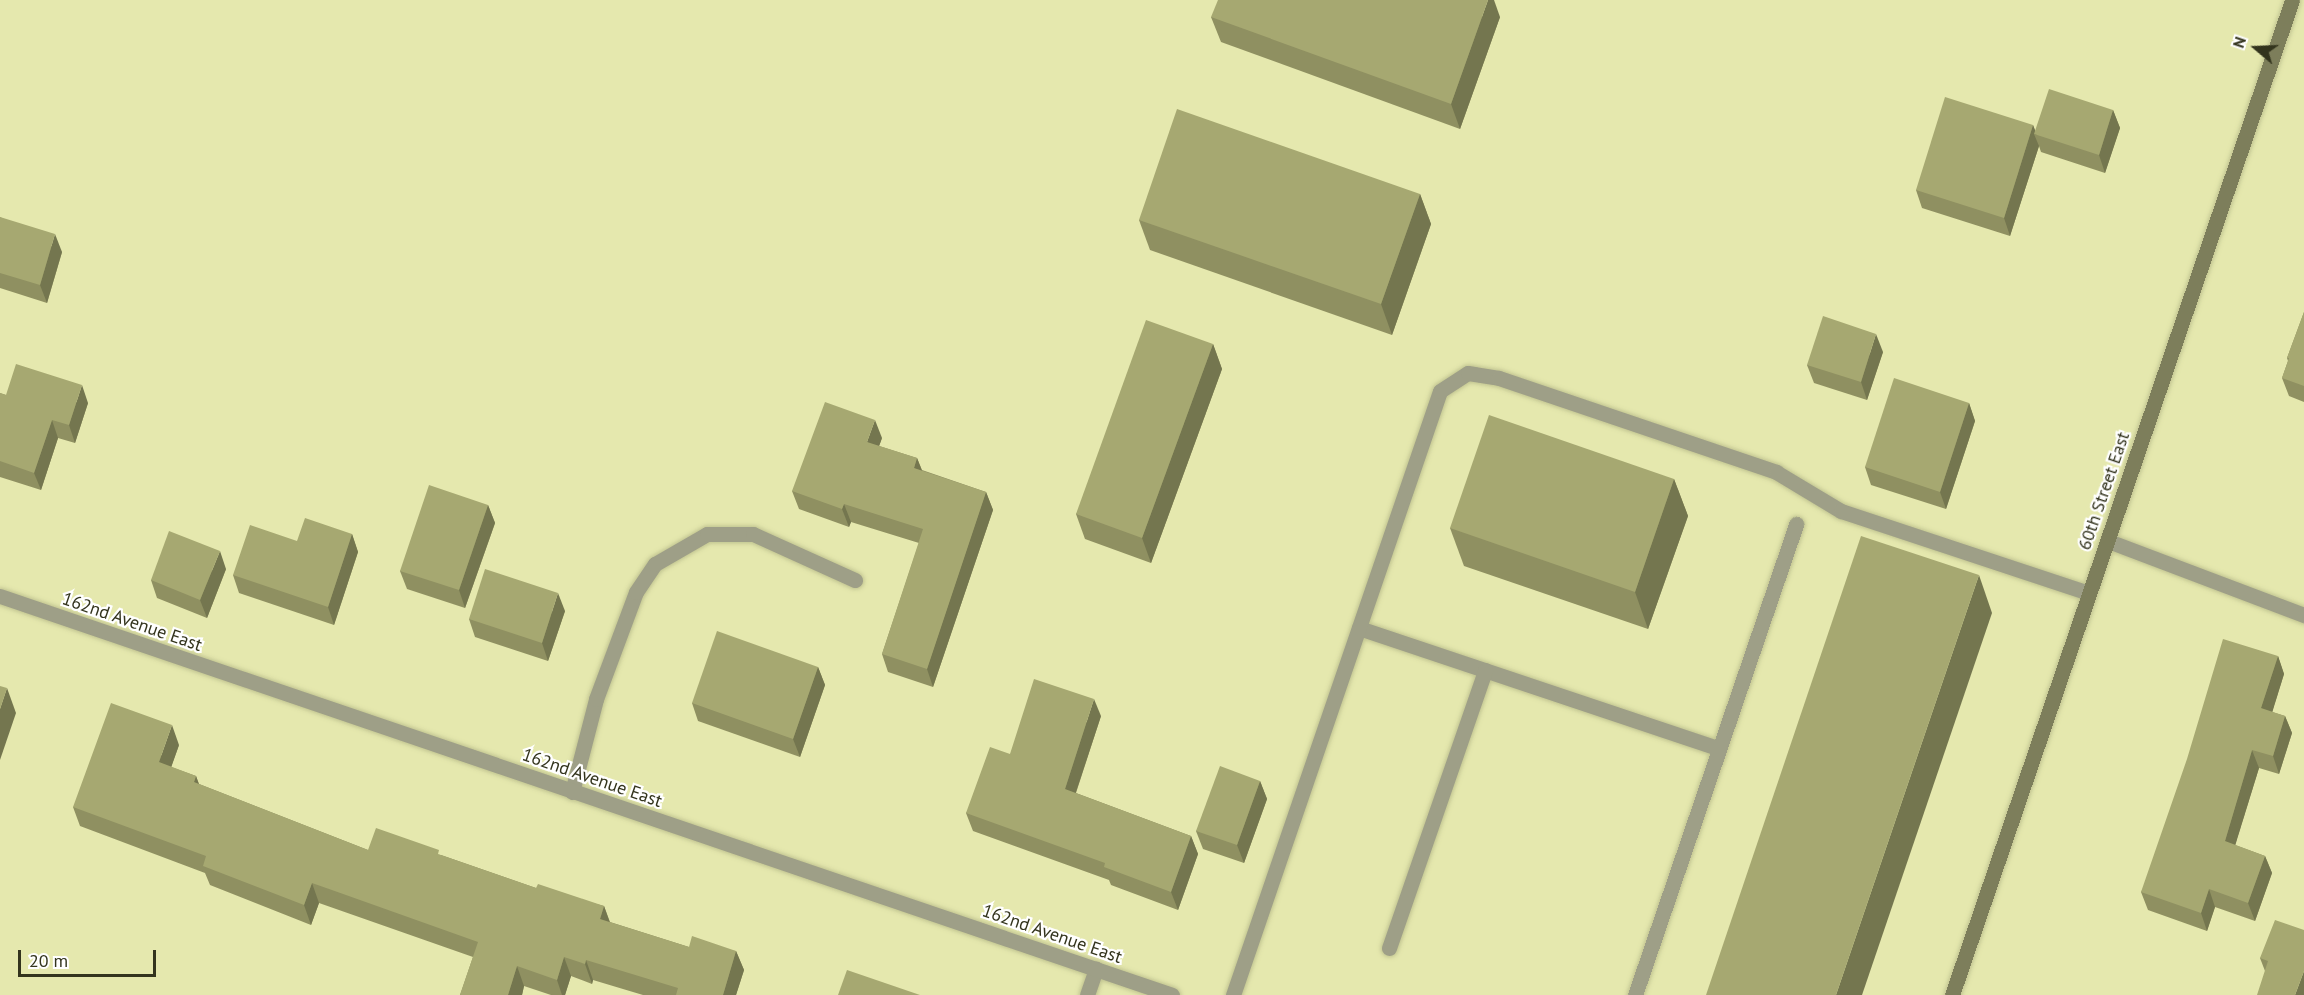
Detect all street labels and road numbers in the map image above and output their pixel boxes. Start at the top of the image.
street label: 60th Street East [2074,429,2134,553]
street label: 162nd Avenue East [59,588,205,656]
street label: 162nd Avenue East [519,744,665,812]
street label: 162nd Avenue East [979,900,1125,968]

